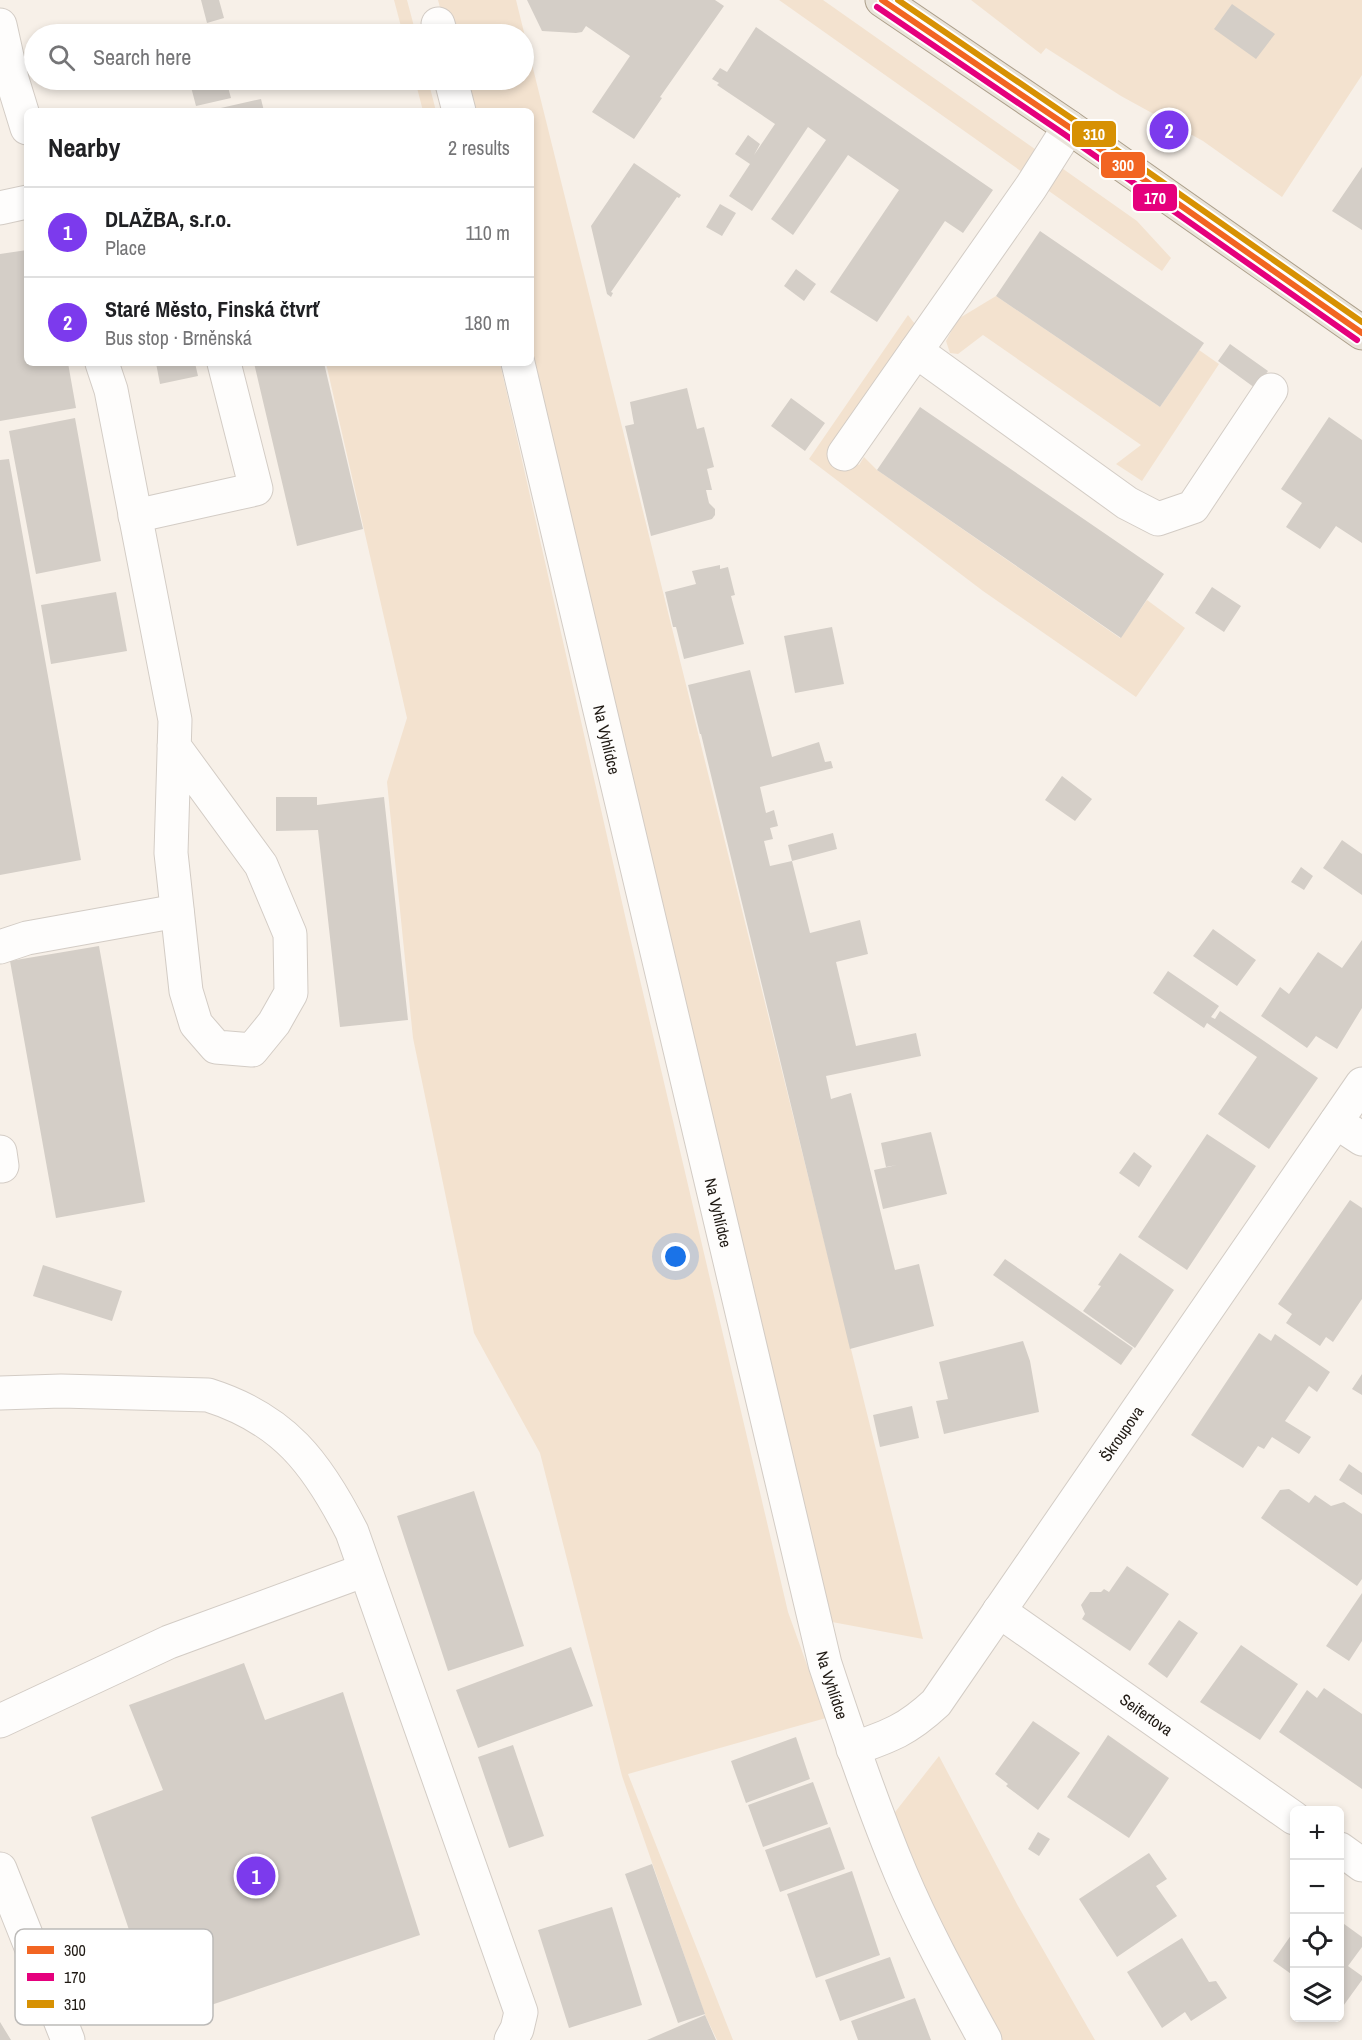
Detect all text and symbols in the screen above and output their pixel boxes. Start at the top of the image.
search box [24,24,534,90]
icon: search [45,41,78,74]
text: Search here [93,42,191,72]
pin: 2 [1150,108,1188,152]
line badge: 310 [1071,120,1117,148]
text: 310 [1083,123,1105,145]
text: Nearby [48,130,120,165]
text: 2 results [448,134,510,161]
line badge: 300 [1100,151,1146,179]
text: 300 [1112,154,1134,176]
line badge: 170 [1132,183,1178,212]
text: 170 [1144,187,1166,209]
text: DLAŽBA, s.r.o. [105,204,231,234]
text: 1 [63,219,72,246]
text: 110 m [466,219,510,246]
text: Place [105,234,146,261]
text: Staré Město, Finská čtvrť [105,294,319,324]
text: 2 [63,309,72,336]
text: 180 m [464,309,510,336]
text: Bus stop · Brněnská [105,324,252,351]
street label: Na Vyhlídce [588,703,626,776]
street label: Na Vyhlídce [700,1176,737,1249]
your location [661,1242,690,1271]
street label: Škroupova [1095,1401,1149,1466]
street label: Na Vyhlídce [811,1649,854,1722]
street label: Seifertova [1116,1688,1178,1741]
map controls [1290,1806,1344,2022]
button: + [1290,1806,1344,1860]
pin: 1 [236,1854,276,1898]
button: − [1290,1860,1344,1914]
button: locate [1290,1914,1344,1968]
legend [15,1929,213,2025]
text: 300 [64,1939,86,1961]
text: 170 [64,1966,86,1988]
button: layers [1290,1968,1344,2022]
text: 310 [64,1993,86,2015]

